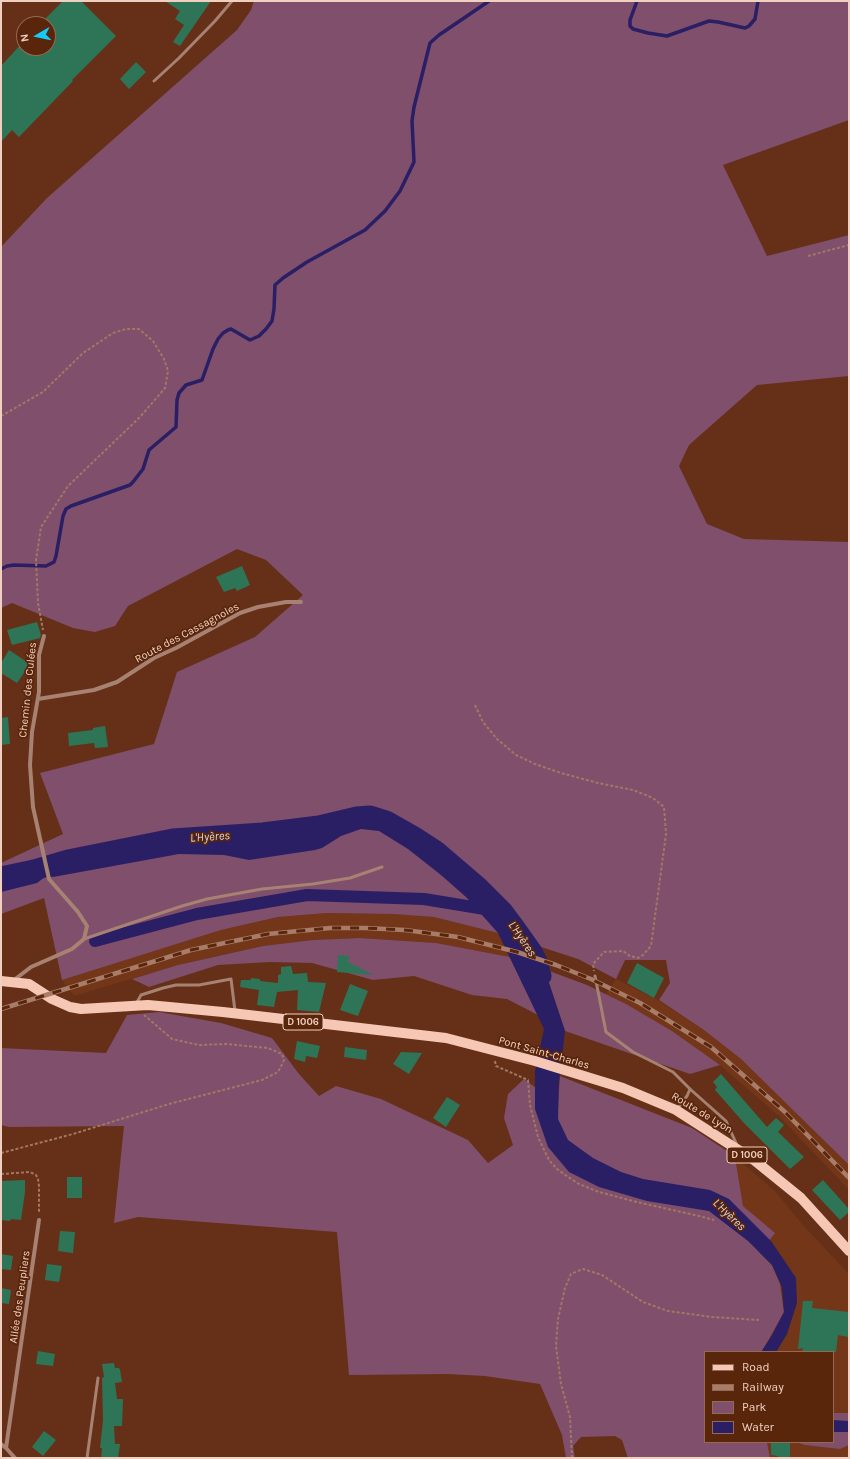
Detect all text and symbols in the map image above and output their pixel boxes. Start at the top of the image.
north arrow [16,16,56,56]
text: N [18,33,32,43]
street label: Route des Cassagnoles [133,600,241,666]
street label: Chemin des Culées [16,642,40,738]
water label: L'Hyères [190,828,230,846]
water label: L'Hyères [505,918,539,960]
road number: D 1006 [283,1014,323,1030]
street label: Pont Saint-Charles [497,1034,591,1072]
street label: Route de Lyon [669,1090,735,1136]
road number: D 1006 [727,1147,767,1163]
water label: L'Hyères [710,1196,748,1234]
street label: Allée des Peupliers [7,1250,33,1344]
legend [704,1351,834,1443]
text: Road [742,1360,770,1374]
text: Railway [742,1380,784,1394]
text: Park [742,1400,766,1414]
text: Water [742,1420,774,1434]

